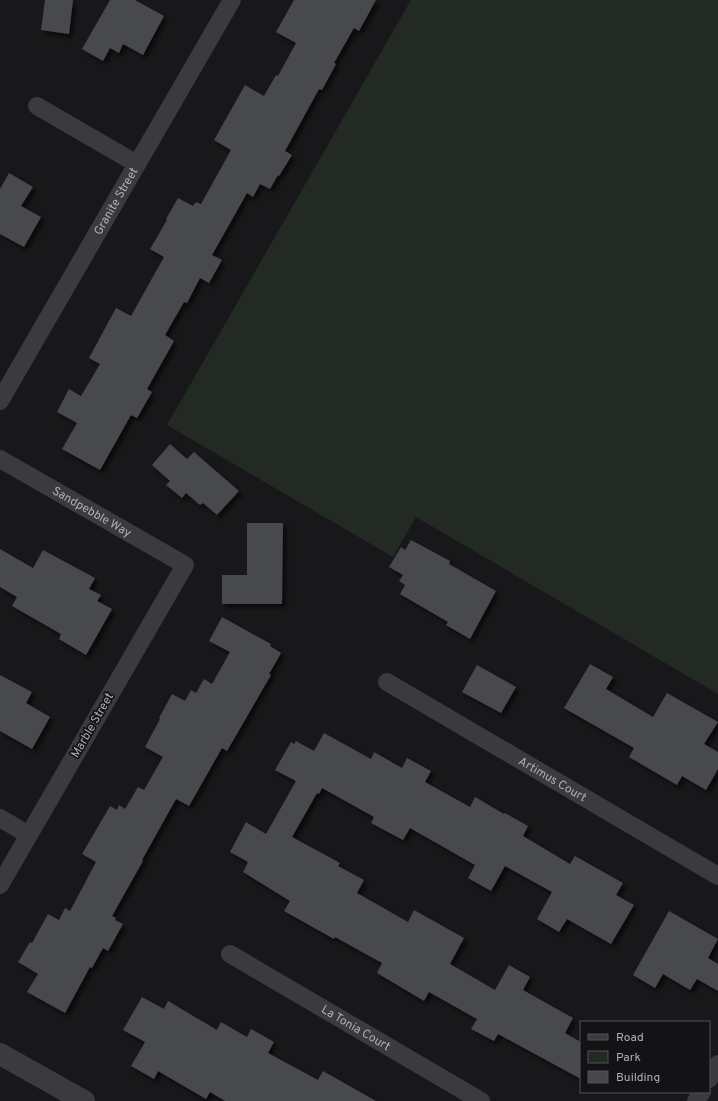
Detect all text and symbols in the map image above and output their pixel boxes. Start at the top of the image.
street label: Granite Street [91,165,142,238]
street label: Sandpebble Way [49,484,134,542]
street label: Marble Street [68,690,118,761]
street label: Artimus Court [515,754,589,806]
street label: La Tonia Court [318,1002,393,1055]
legend [580,1021,710,1093]
text: Road [616,1030,644,1046]
text: Park [616,1050,641,1066]
text: Building [616,1070,660,1086]

